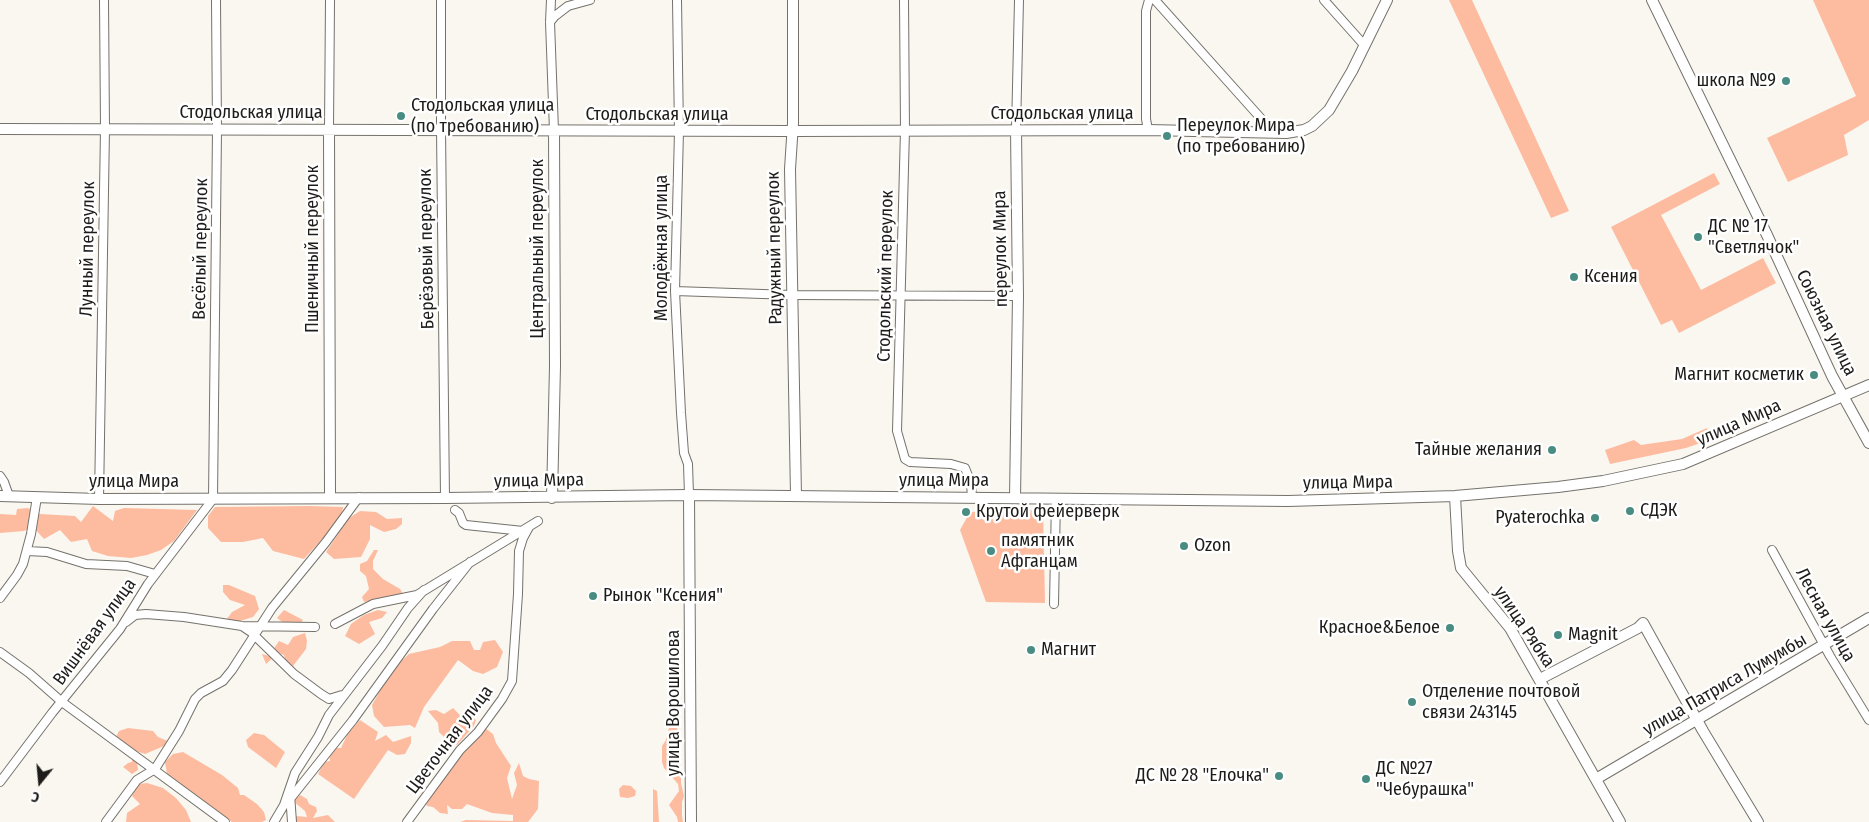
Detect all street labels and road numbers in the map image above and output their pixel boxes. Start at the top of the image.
street label: Стодольская улица [179,102,323,124]
street label: Стодольская улица [990,103,1134,125]
street label: Стодольская улица [585,104,729,126]
street label: Центральный переулок [527,159,549,339]
street label: Пшеничный переулок [302,165,324,333]
street label: Берёзовый переулок [415,169,439,329]
street label: Радужный переулок [763,171,787,325]
street label: Молодёжная улица [651,175,673,321]
street label: Весёлый переулок [189,178,213,320]
street label: Лунный переулок [76,181,100,317]
street label: Стодольский переулок [874,190,898,362]
street label: переулок Мира [989,190,1013,308]
street label: Союзная улица [1791,266,1861,380]
street label: улица Мира [1693,395,1785,451]
street label: улица Мира [494,469,584,493]
street label: улица Мира [899,470,989,492]
street label: улица Мира [89,471,179,493]
street label: улица Мира [1303,471,1393,495]
street label: Лесная улица [1790,564,1860,666]
street label: Вишнёвая улица [49,574,141,690]
street label: улица Рябка [1489,582,1559,672]
street label: улица Патриса Лумумбы [1639,629,1811,741]
street label: улица Ворошилова [663,630,685,776]
street label: Цветочная улица [402,682,498,798]

